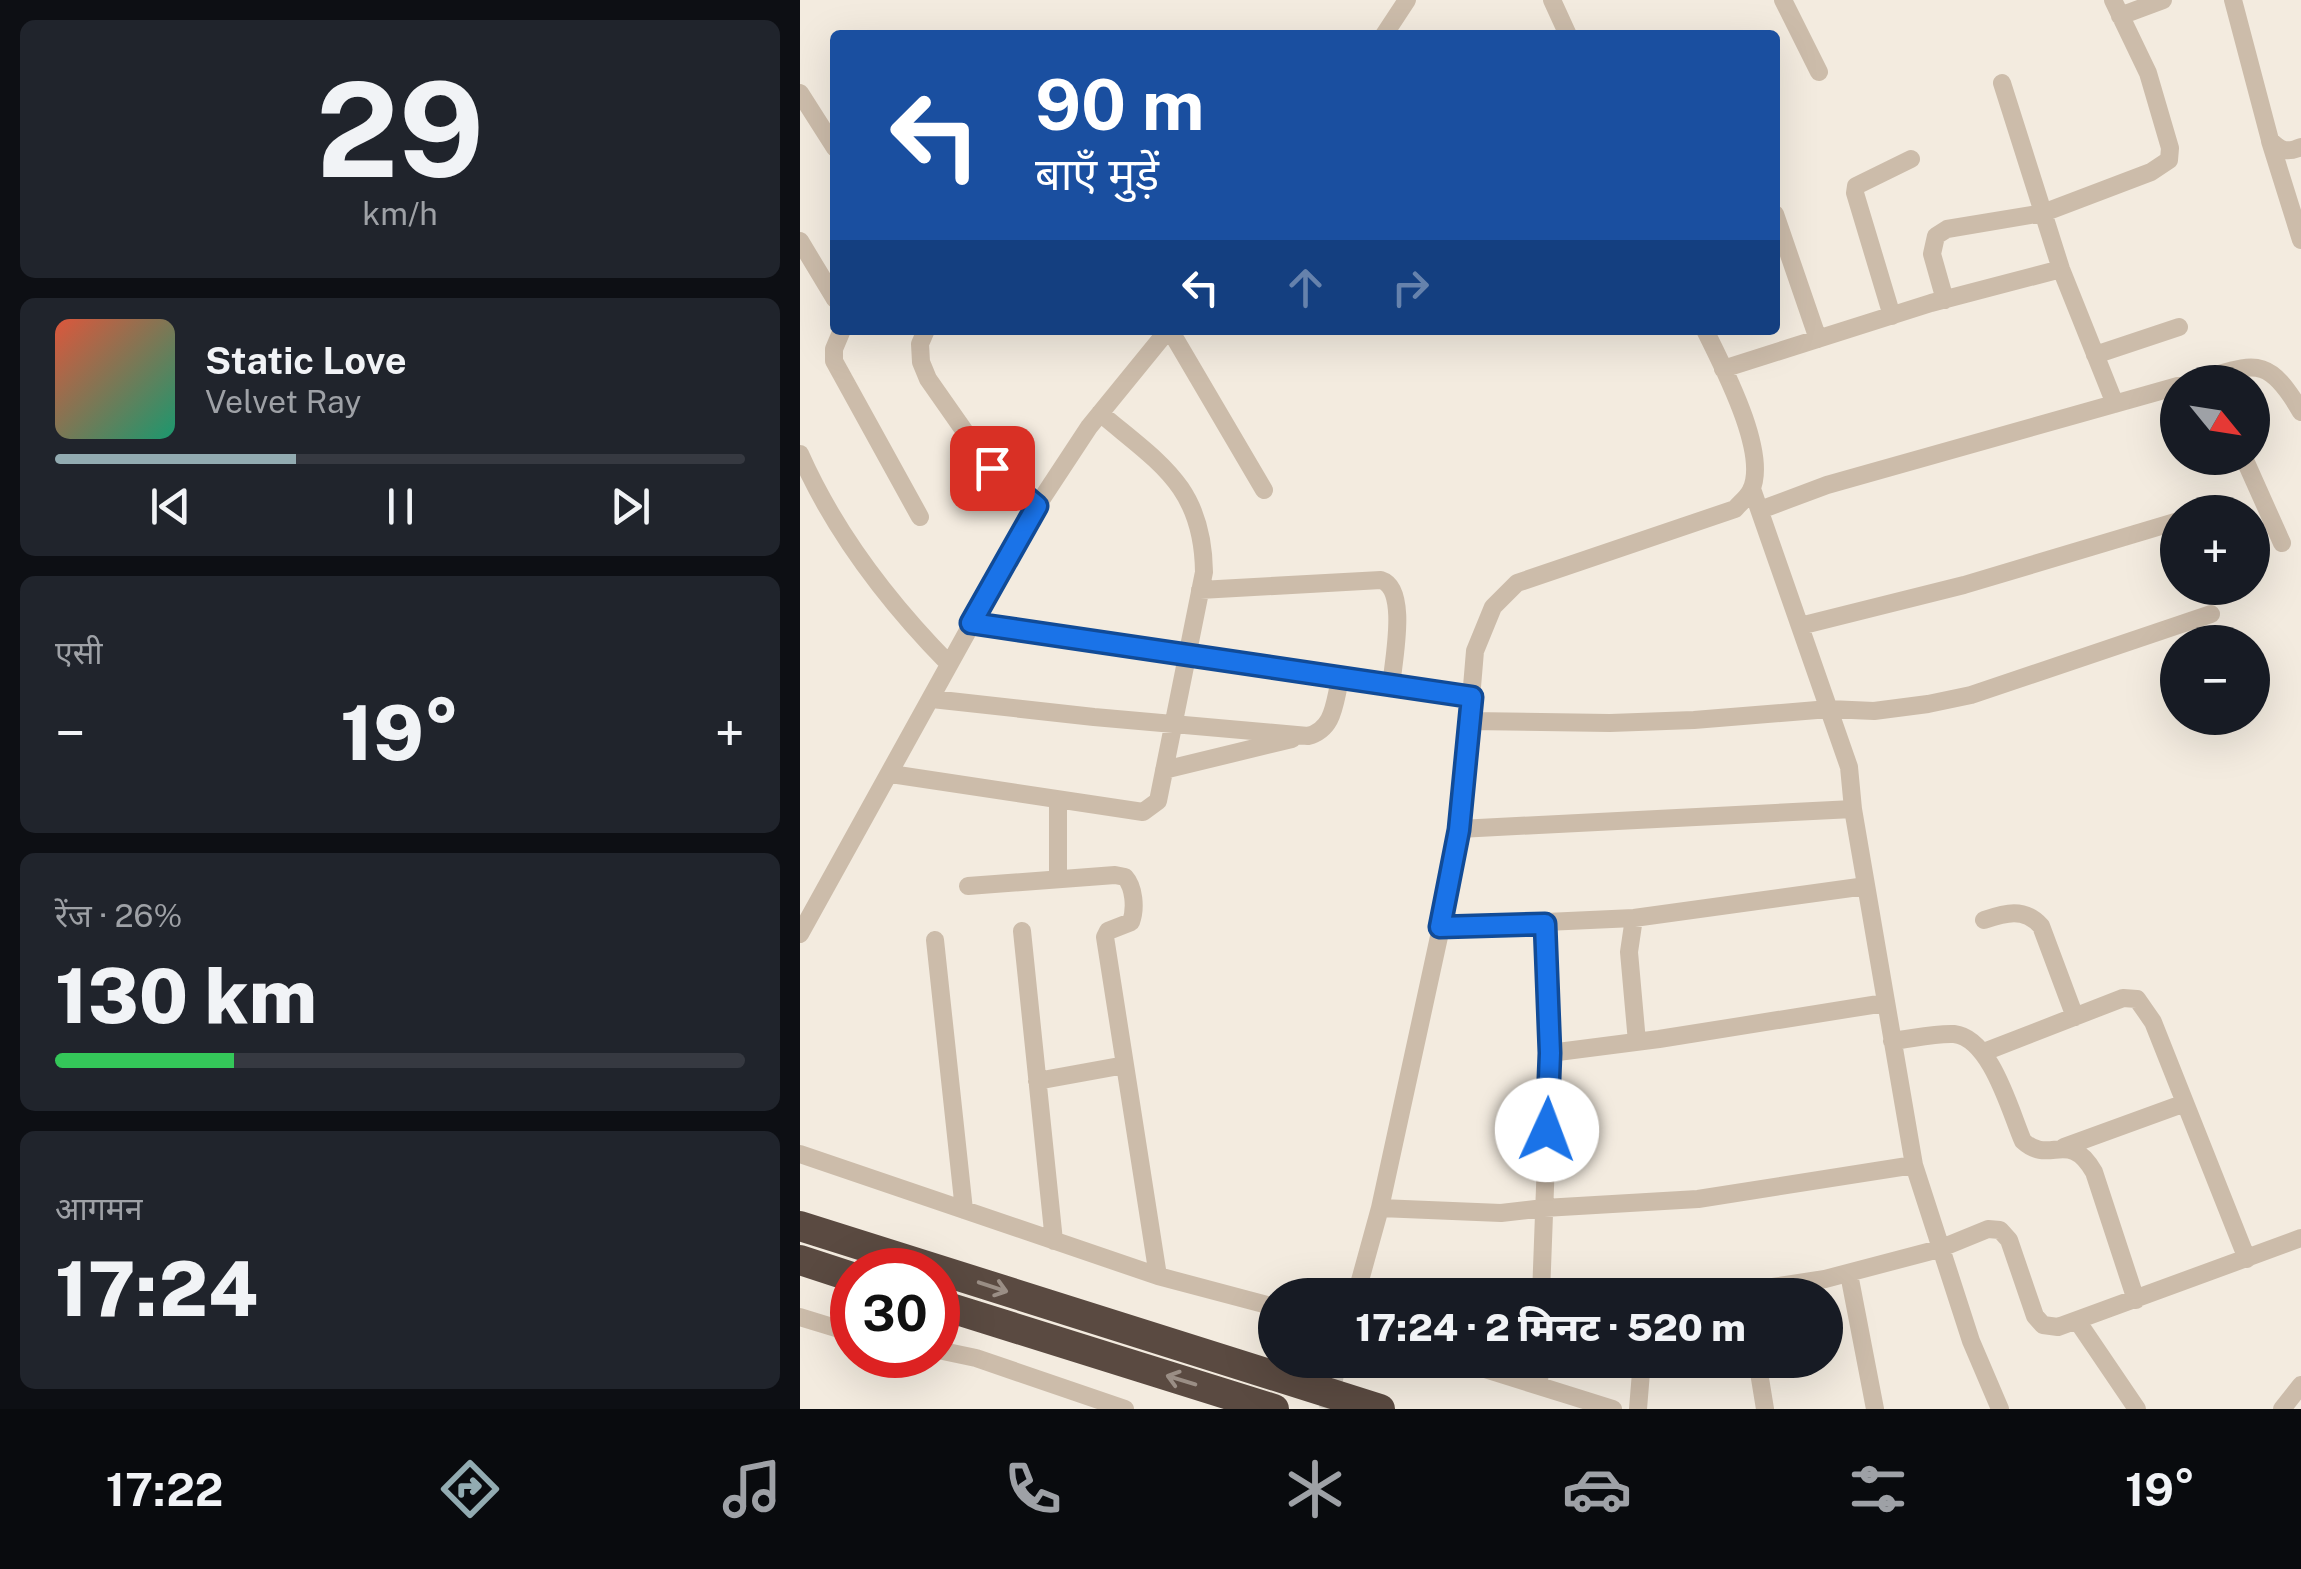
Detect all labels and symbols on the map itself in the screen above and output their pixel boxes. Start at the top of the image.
north arrow [2160,365,2270,475]
pin [950,426,1035,511]
position arrow [1495,1078,1599,1182]
speed limit sign: 30 [830,1248,960,1378]
one-way arrow [977,1279,1008,1297]
one-way arrow [1165,1370,1197,1388]

